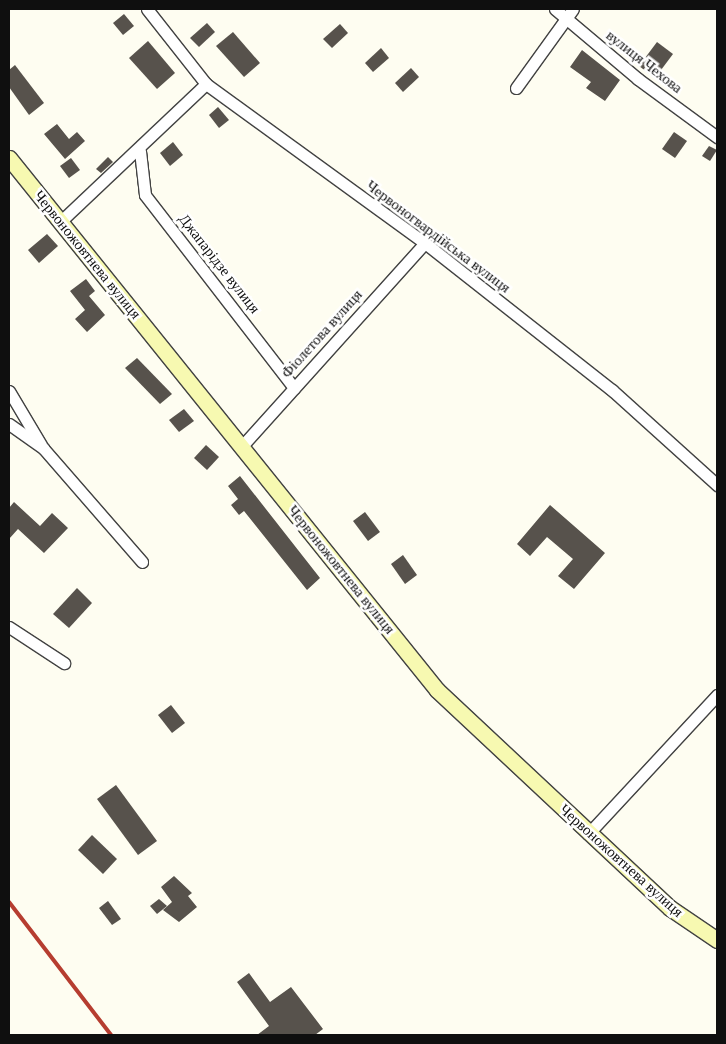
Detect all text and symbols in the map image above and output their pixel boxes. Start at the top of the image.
street label: вулиця Чехова [602,27,686,97]
street label: Червоногвардійська вулиця [362,177,514,297]
street label: Червоножовтнева вулиця [30,187,144,323]
street label: Джапарідзе вулиця [175,211,263,317]
street label: Фіолетова вулиця [278,286,366,382]
street label: Червоножовтнева вулиця [284,502,398,638]
street label: Червоножовтнева вулиця [555,801,687,921]

